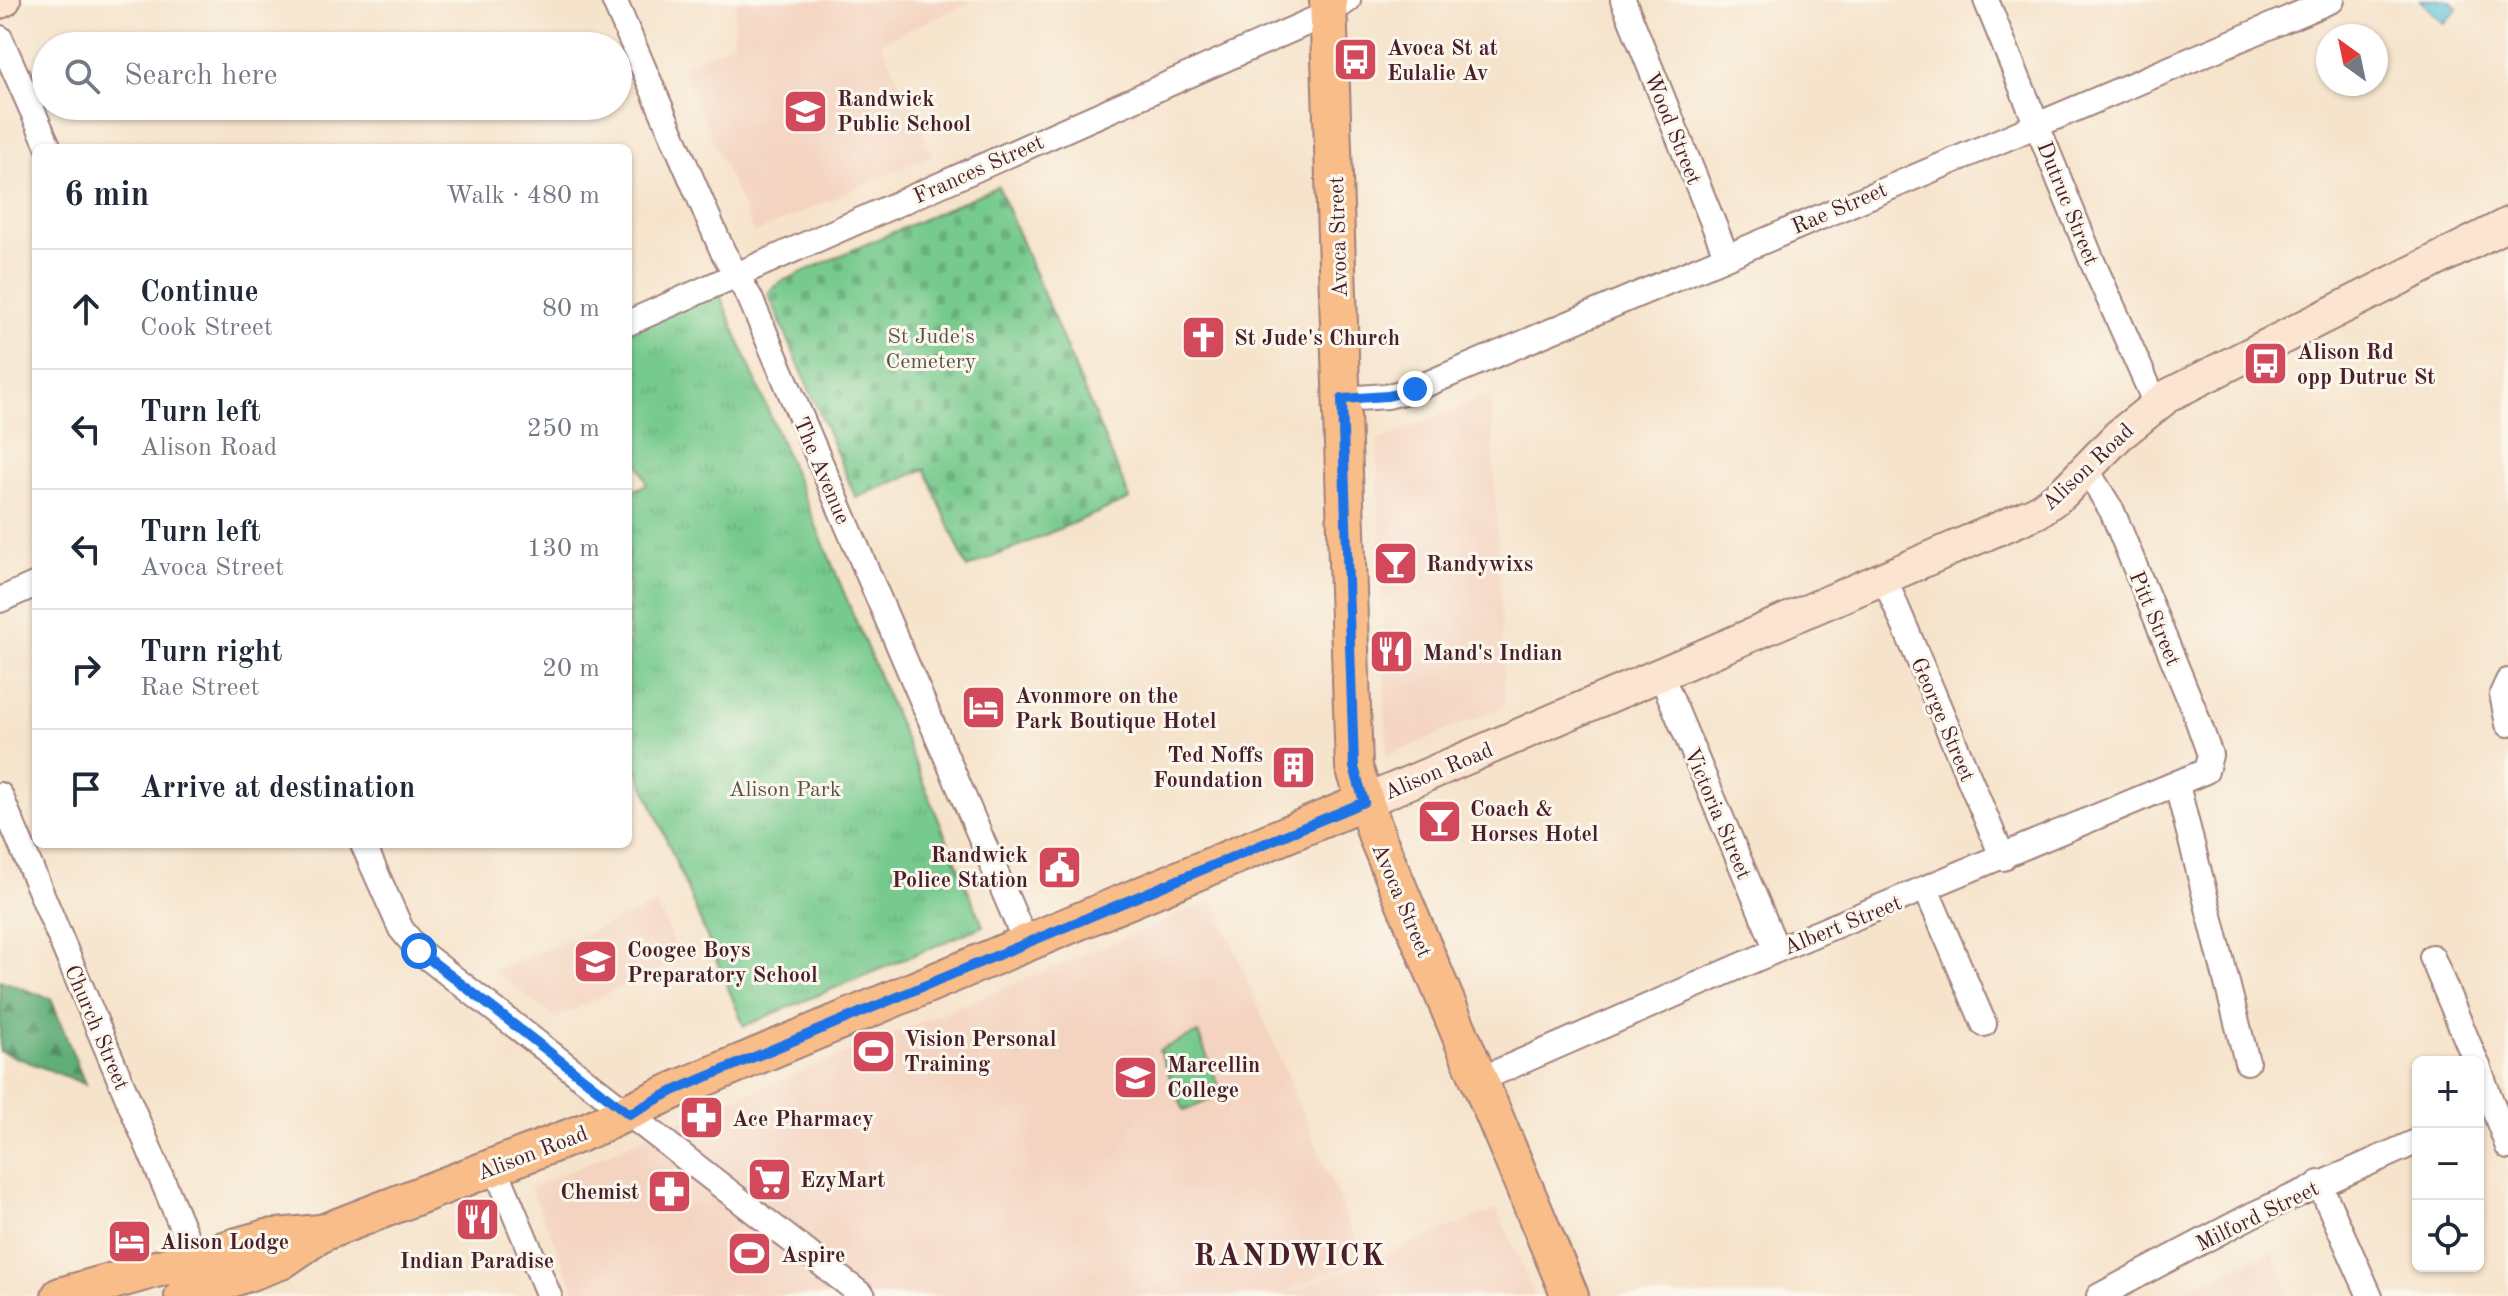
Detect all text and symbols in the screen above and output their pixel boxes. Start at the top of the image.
north arrow [2316,24,2388,96]
search box [32,32,632,120]
bus stop icon: Avoca St at Eulalie Av [1332,36,1380,84]
place label: Avoca St at Eulalie Av [1387,38,1498,85]
icon: search [60,54,104,98]
text: Search here [124,61,278,91]
street label: Wood Street [1640,69,1705,188]
school or university icon: Randwick Public School [782,87,830,135]
place label: Randwick Public School [837,89,971,136]
street label: Frances Street [910,131,1047,208]
street label: Dutruc Street [2032,139,2102,269]
street label: Avoca Street [1326,176,1352,298]
text: 6 min [64,179,149,213]
street label: Rae Street [1789,179,1891,239]
text: Walk · 480 m [446,183,600,209]
text: Continue [140,278,259,308]
icon: ahead [64,287,108,331]
text: 80 m [542,296,600,322]
church icon: St Jude's Church [1179,313,1227,361]
text: Cook Street [140,315,273,341]
park label: St Jude's Cemetery [886,326,977,373]
place label: St Jude's Church [1234,328,1400,350]
bus stop icon: Alison Rd opp Dutruc St [2242,340,2290,388]
place label: Alison Rd opp Dutruc St [2297,342,2435,389]
route end [1397,371,1433,407]
text: Turn left [140,398,261,428]
icon: left [64,407,108,451]
street label: The Avenue [789,414,854,527]
text: 250 m [527,416,600,442]
street label: Alison Road [2038,420,2138,515]
text: Alison Road [140,435,277,461]
text: Turn left [140,518,261,548]
icon: left [64,527,108,571]
text: 130 m [527,536,600,562]
bar icon: Randywixs [1371,539,1419,587]
place label: Randywixs [1426,554,1533,576]
text: Avoca Street [140,555,284,581]
street label: Pitt Street [2124,568,2184,669]
restaurant icon: Mand's Indian [1368,628,1416,676]
text: Turn right [140,638,282,668]
place label: Mand's Indian [1423,643,1562,665]
icon: right [64,647,108,691]
street label: George Street [1906,655,1978,785]
text: 20 m [542,656,600,682]
text: Rae Street [140,675,260,701]
hotel icon: Avonmore on the Park Boutique Hotel [960,684,1008,732]
place label: Avonmore on the Park Boutique Hotel [1015,686,1217,733]
street label: Alison Road [1381,739,1497,805]
building icon: Ted Noffs Foundation [1270,743,1318,791]
place label: Ted Noffs Foundation [1153,745,1263,792]
street label: Victoria Street [1680,745,1755,883]
icon: arrive [64,767,108,811]
text: Arrive at destination [140,774,415,804]
park label: Alison Park [729,779,841,801]
bar icon: Coach & Horses Hotel [1415,797,1463,845]
place label: Coach & Horses Hotel [1470,799,1599,846]
street label: Avoca Street [1367,840,1435,961]
public building icon: Randwick Police Station [1035,843,1083,891]
place label: Randwick Police Station [892,845,1028,892]
street label: Albert Street [1781,892,1905,960]
route start [401,933,437,969]
school or university icon: Coogee Boys Preparatory School [572,938,620,986]
place label: Coogee Boys Preparatory School [627,940,818,987]
street label: Church Street [60,962,132,1094]
sports icon: Vision Personal Training [849,1027,897,1075]
place label: Vision Personal Training [904,1029,1057,1076]
school or university icon: Marcellin College [1112,1053,1160,1101]
place label: Marcellin College [1167,1055,1260,1102]
map controls [2412,1056,2484,1272]
button: + [2412,1056,2484,1128]
pharmacy icon: Ace Pharmacy [677,1094,725,1142]
place label: Ace Pharmacy [732,1109,874,1131]
street label: Alison Road [475,1123,591,1185]
button: − [2412,1128,2484,1200]
supermarket icon: EzyMart [745,1155,793,1203]
pharmacy icon: Chemist [646,1167,694,1215]
place label: EzyMart [800,1170,885,1192]
street label: Milford Street [2193,1178,2323,1256]
place label: Chemist [560,1182,639,1204]
restaurant icon: Indian Paradise [453,1195,501,1243]
button: locate [2412,1200,2484,1272]
hotel icon: Alison Lodge [105,1217,153,1265]
sports icon: Aspire [726,1230,774,1278]
place label: Alison Lodge [160,1232,289,1254]
district label: RANDWICK [1194,1242,1386,1272]
place label: Aspire [781,1245,845,1267]
place label: Indian Paradise [400,1251,554,1273]

